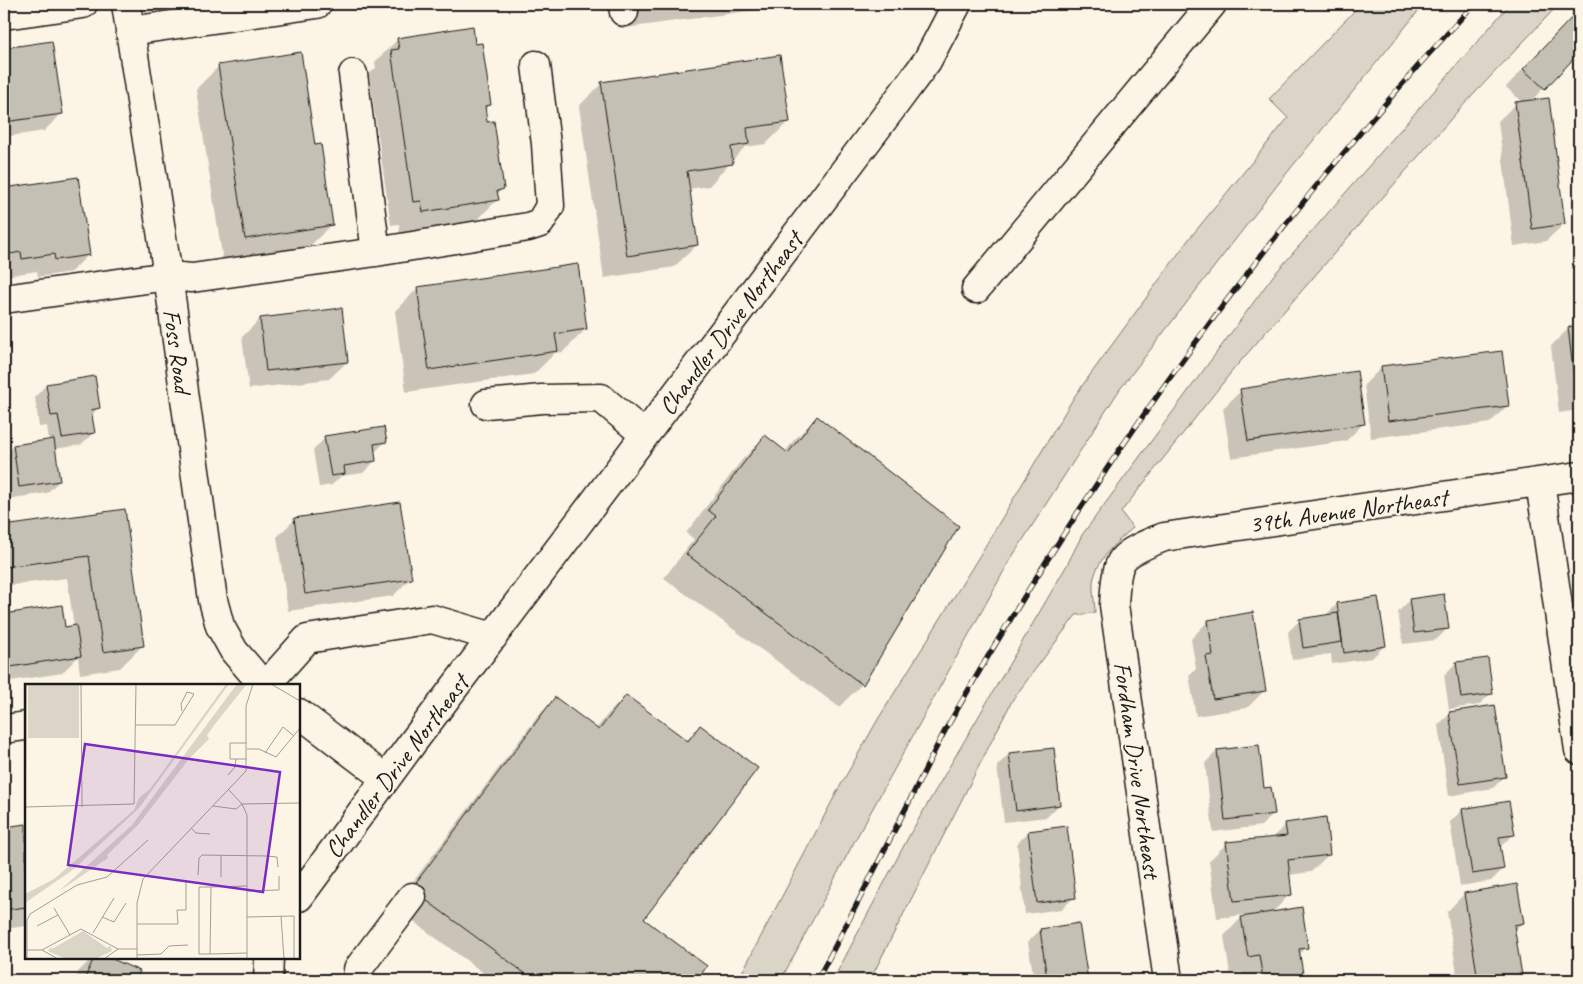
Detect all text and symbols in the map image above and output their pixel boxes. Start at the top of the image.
street label: Chandler Drive Northeast [651,223,812,422]
street label: Foss Road [155,307,199,398]
street label: 39th Avenue Northeast [1247,481,1453,541]
street label: Fordham Drive Northeast [1106,660,1168,883]
street label: Chandler Drive Northeast [317,666,478,865]
inset map [25,684,300,959]

